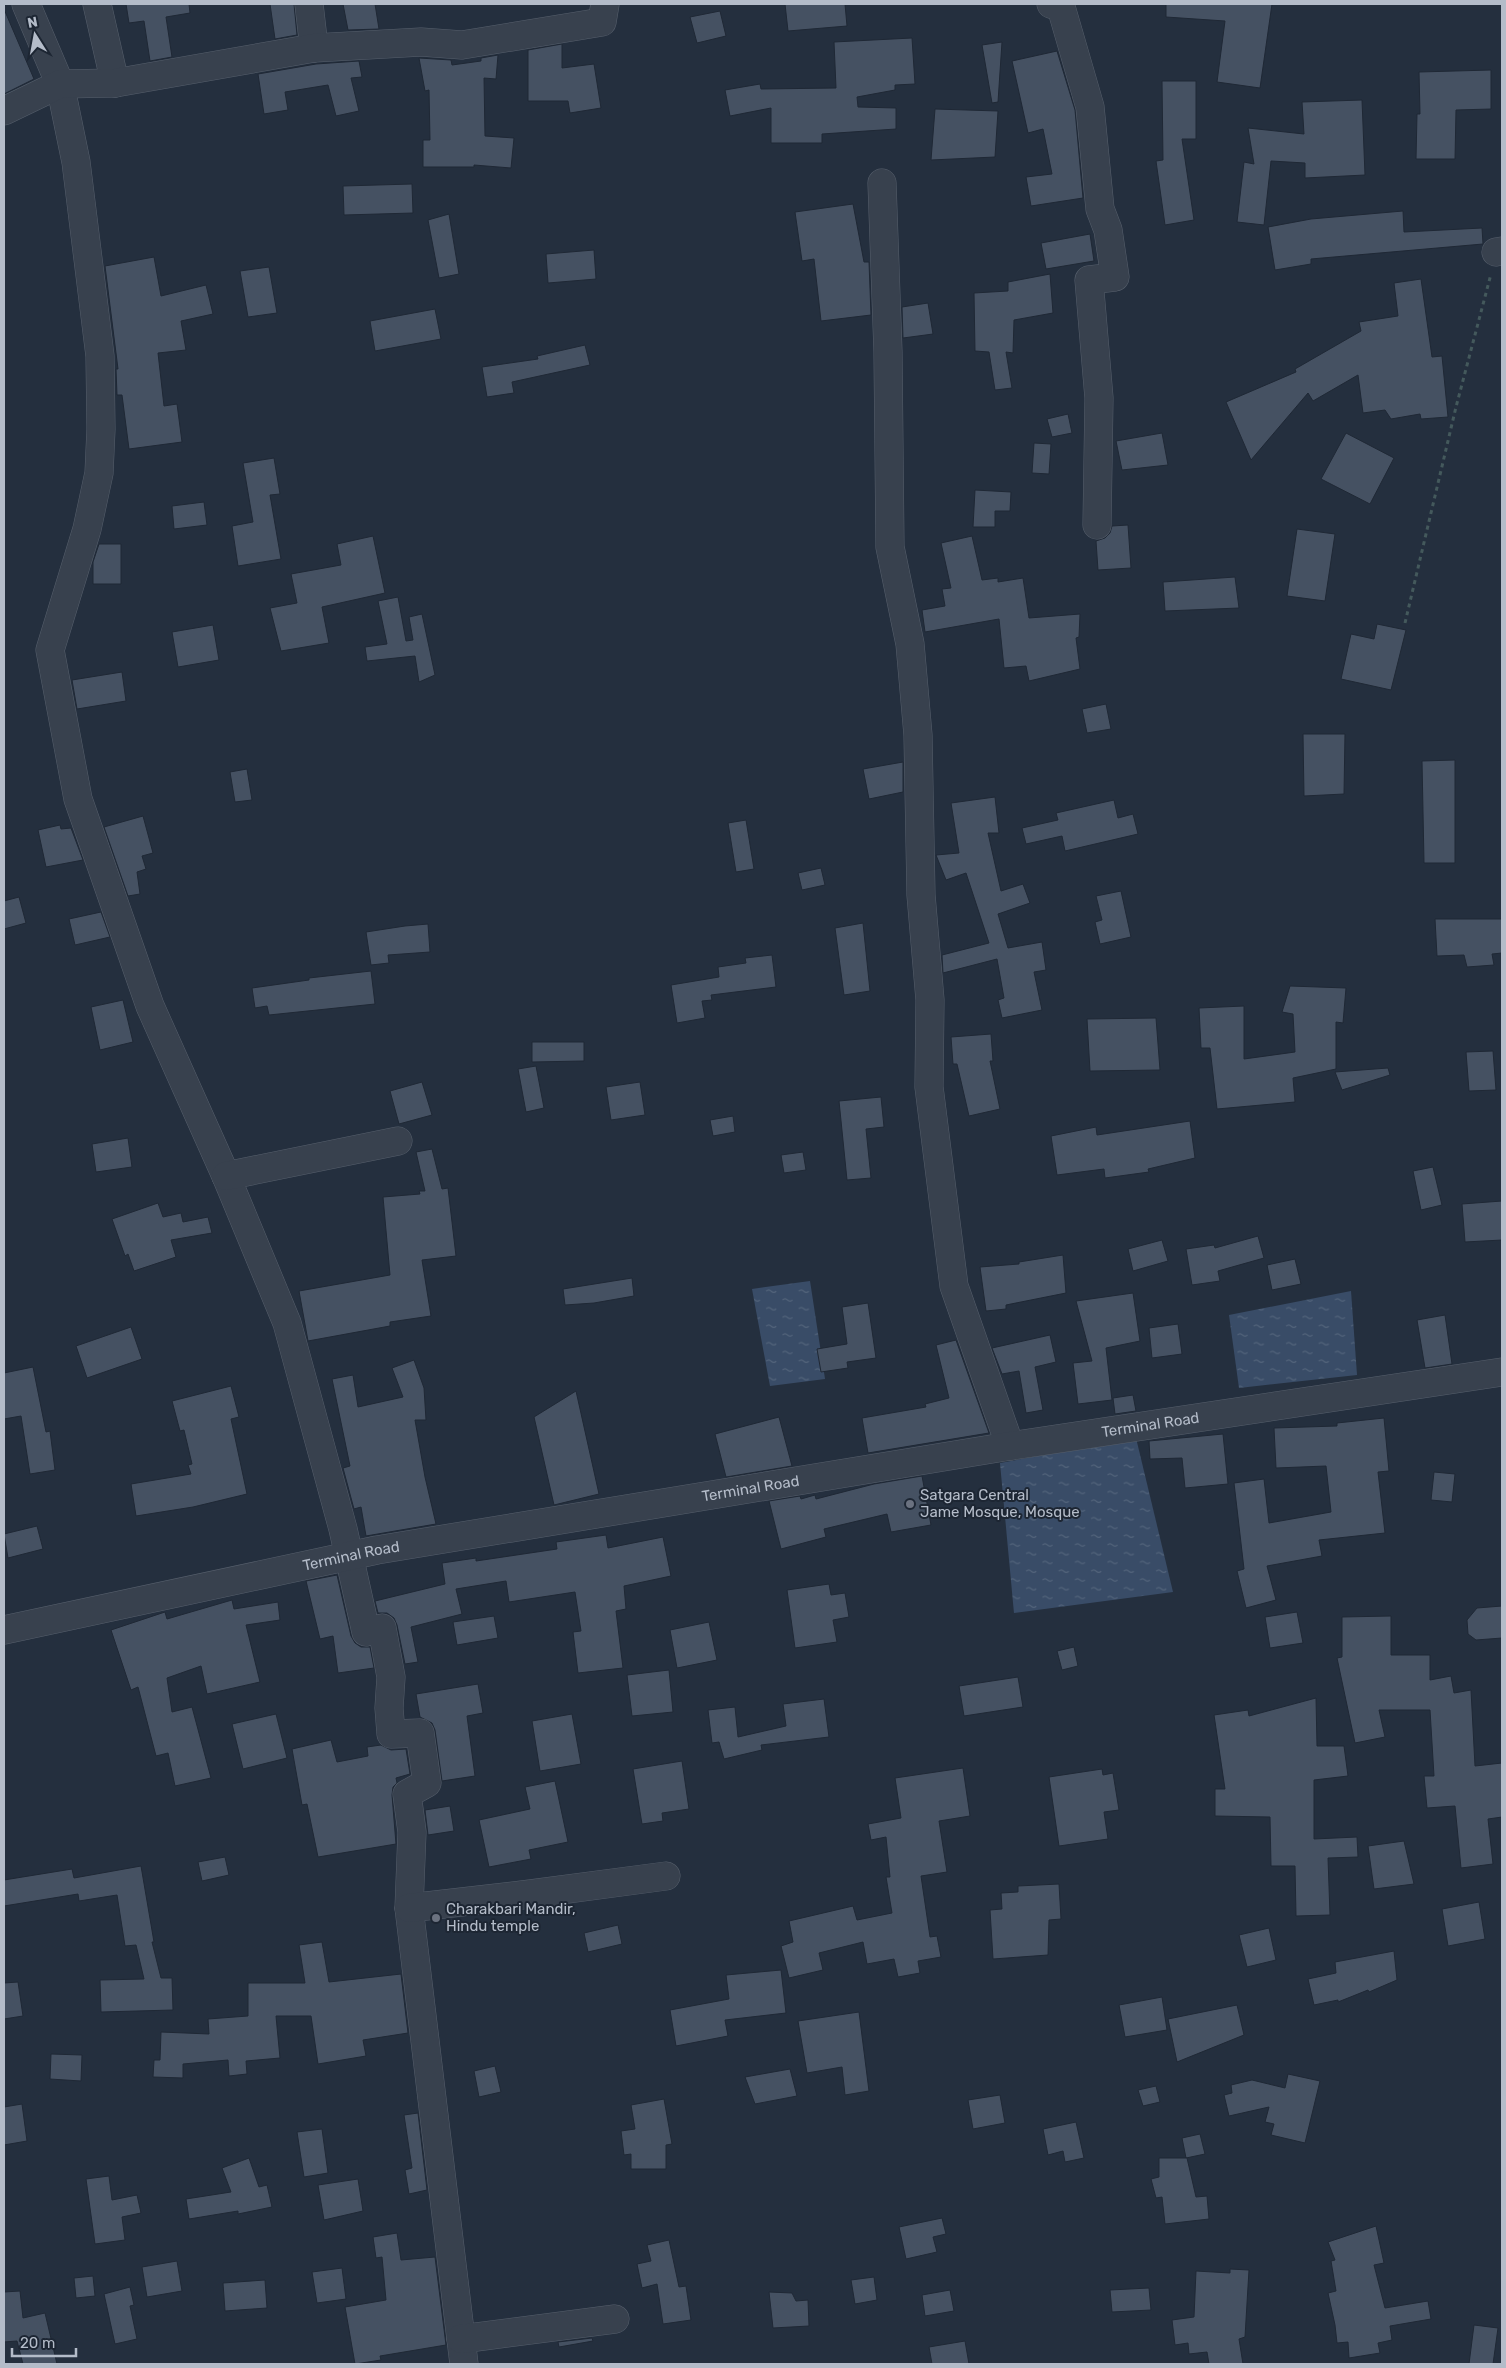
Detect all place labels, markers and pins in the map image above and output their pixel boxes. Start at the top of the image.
place label: Satgara Central Jame Mosque, Mosque [920,1486,1080,1521]
marker: Satgara Central Jame Mosque, Mosque [904,1498,916,1510]
place label: Charakbari Mandir, Hindu temple [446,1900,576,1935]
marker: Charakbari Mandir, Hindu temple [430,1912,442,1924]

